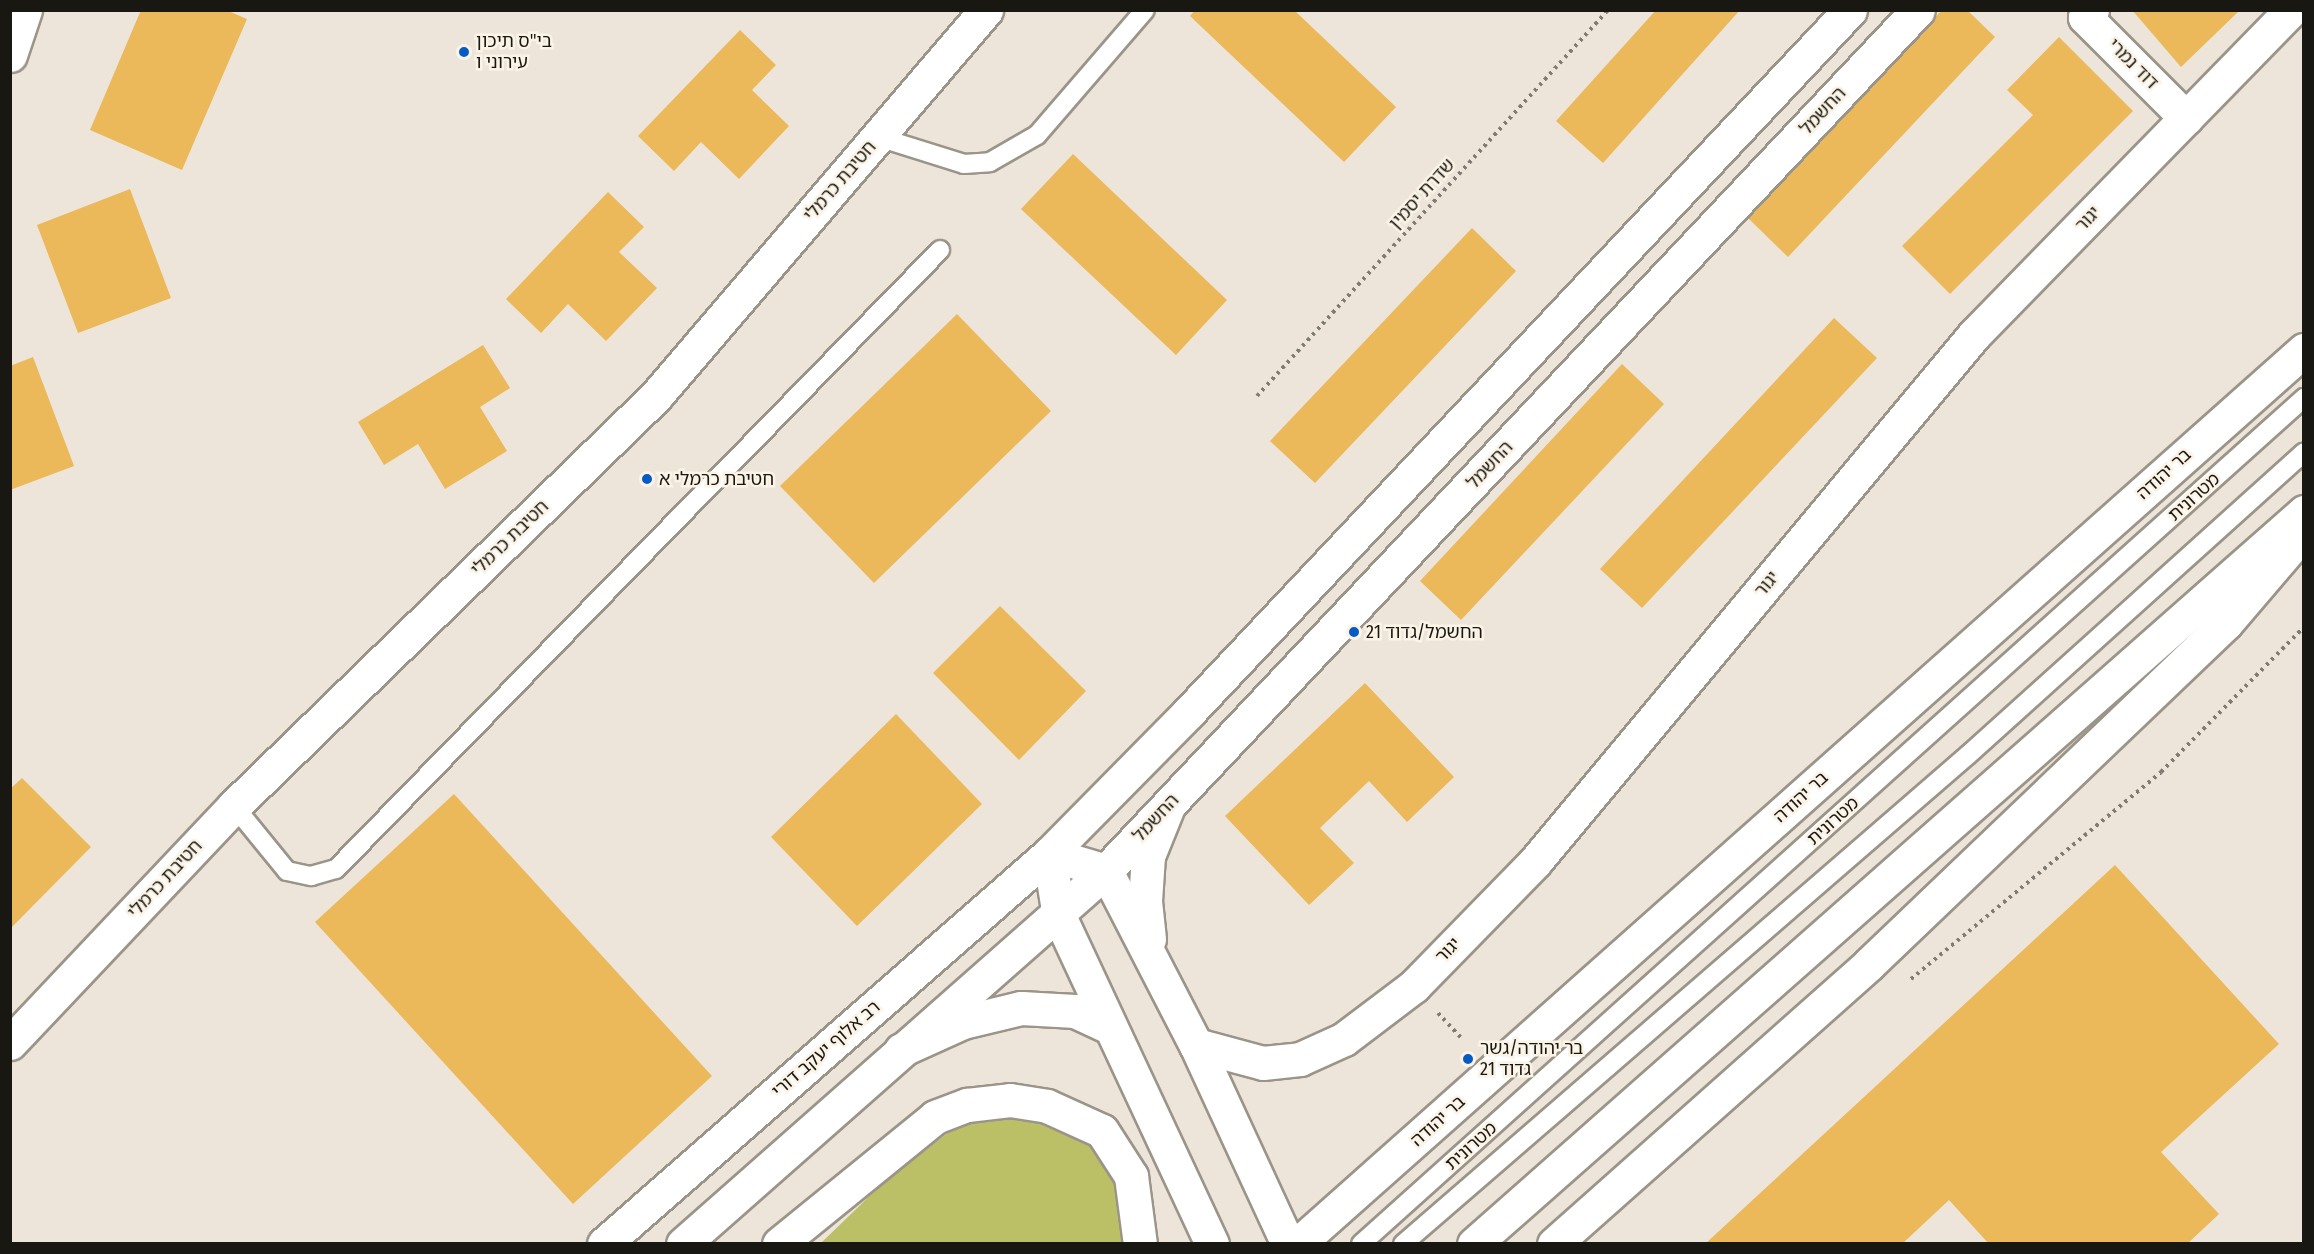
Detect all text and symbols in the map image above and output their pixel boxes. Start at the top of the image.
place label: בי"ס תיכון עירוני ו [476,31,552,74]
street label: דוד נמרי [2103,34,2163,94]
marker: בי"ס תיכון עירוני ו [457,45,471,59]
street label: החשמל [1795,83,1851,139]
street label: חטיבת כרמלי [799,136,881,226]
street label: שדרת יסמין [1385,154,1459,234]
street label: יגור [2071,202,2105,236]
street label: החשמל [1462,437,1518,493]
street label: בר יהודה [2132,444,2196,504]
place label: חטיבת כרמלי א [659,468,774,490]
street label: מטרונית [2164,468,2224,526]
marker: חטיבת כרמלי א [640,472,654,486]
street label: חטיבת כרמלי [467,496,553,580]
street label: יגור [1750,567,1784,601]
place label: החשמל/גדוד 21 [1366,621,1482,643]
marker: החשמל/גדוד 21 [1347,625,1361,639]
street label: בר יהודה [1769,767,1833,827]
street label: החשמל [1128,790,1184,846]
street label: מטרונית [1803,792,1863,850]
street label: חטיבת כרמלי [123,835,207,923]
street label: יגור [1431,933,1465,967]
street label: רב אלוף יעקב דורי [768,996,884,1102]
place label: בר יהודה/גשר גדוד 21 [1480,1038,1583,1080]
marker: בר יהודה/גשר גדוד 21 [1461,1052,1475,1066]
street label: בר יהודה [1406,1091,1470,1151]
street label: מטרונית [1441,1117,1501,1175]

